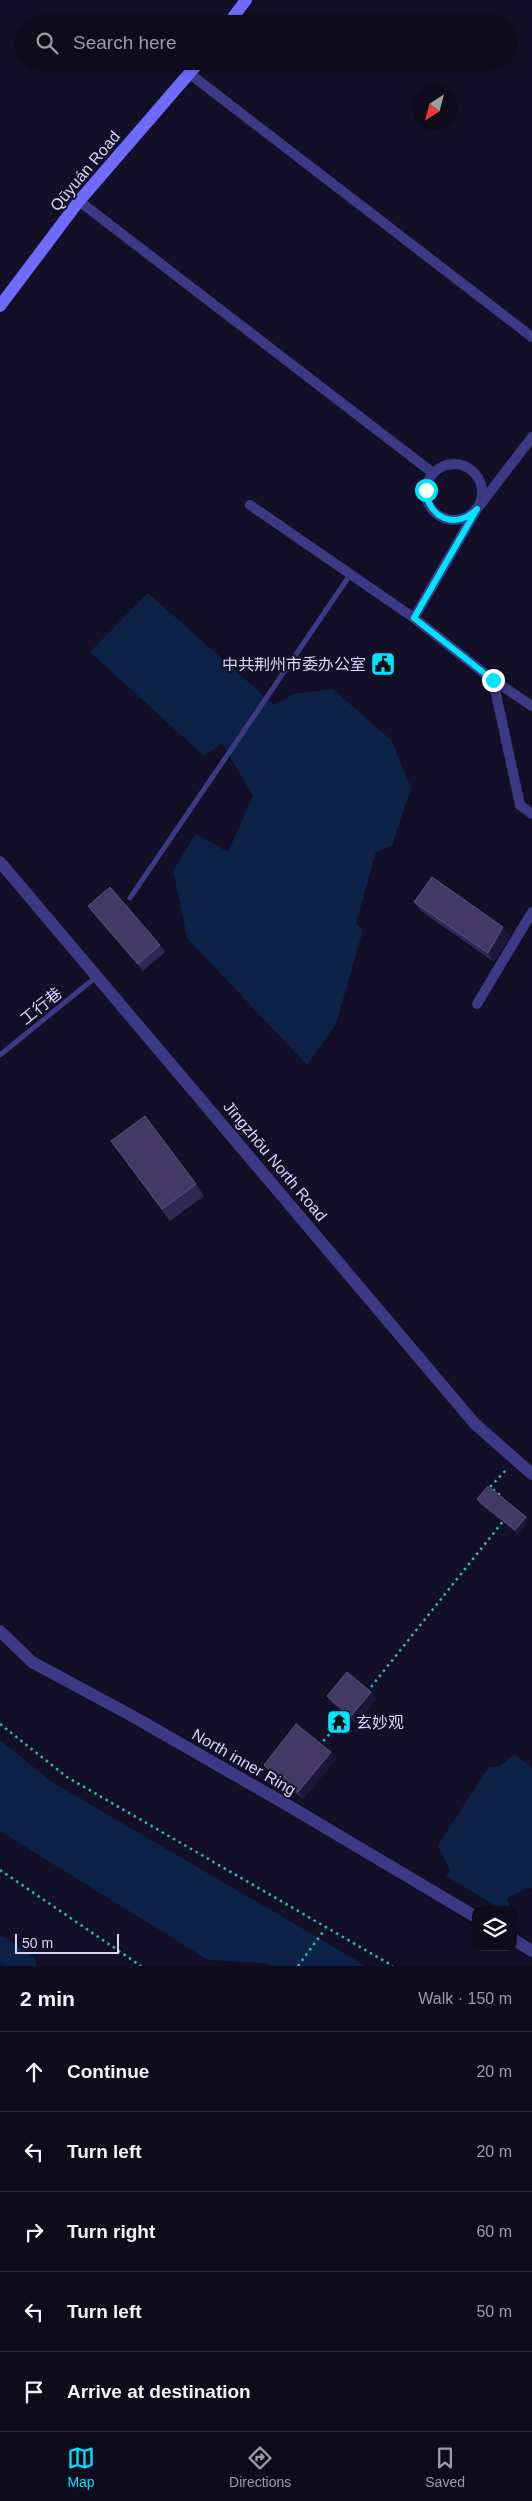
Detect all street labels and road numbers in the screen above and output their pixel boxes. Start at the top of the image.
street label: Qūyuán Road [47,128,123,214]
street label: 工行巷 [17,984,65,1028]
street label: Jīngzhōu North Road [220,1098,330,1224]
street label: North inner Ring [189,1726,299,1798]

